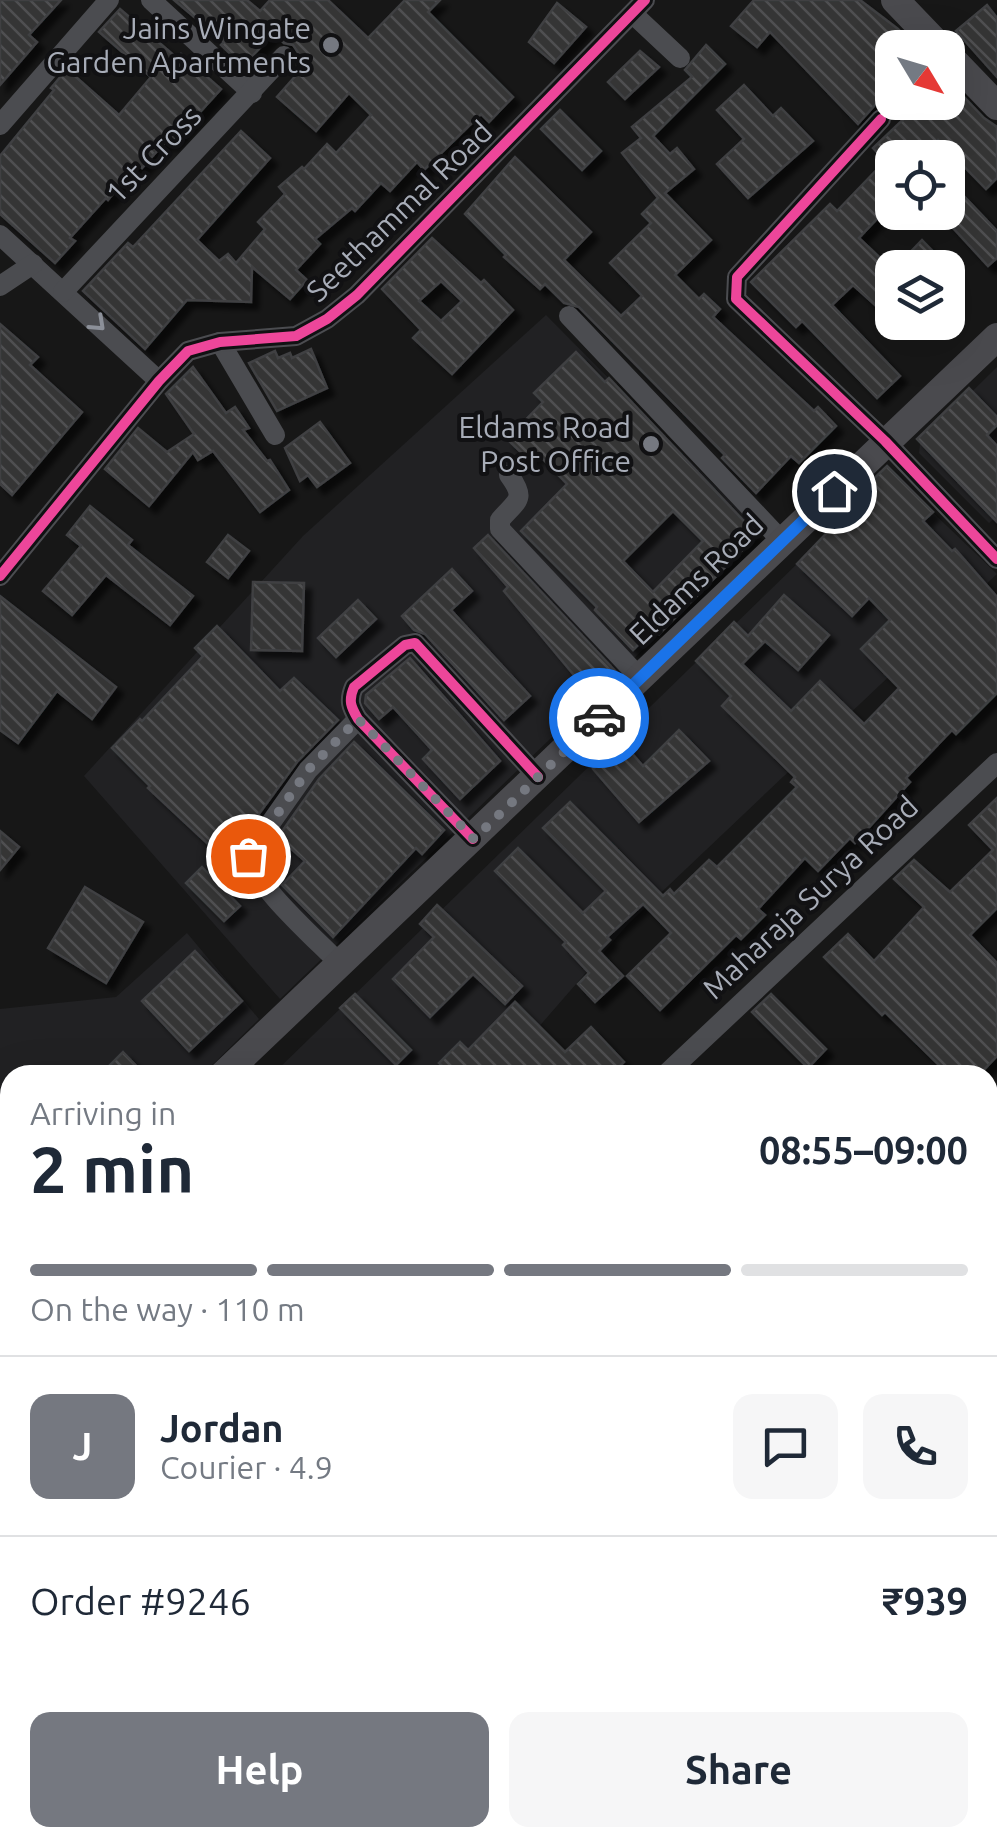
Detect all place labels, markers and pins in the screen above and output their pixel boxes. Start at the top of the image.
place label: Jains Wingate Garden Apartments [46,11,311,79]
marker: Jains Wingate Garden Apartments [320,34,342,56]
place label: Eldams Road Post Office [458,410,631,478]
marker: Eldams Road Post Office [640,433,662,455]
pin [792,449,877,534]
pin [206,814,291,899]

